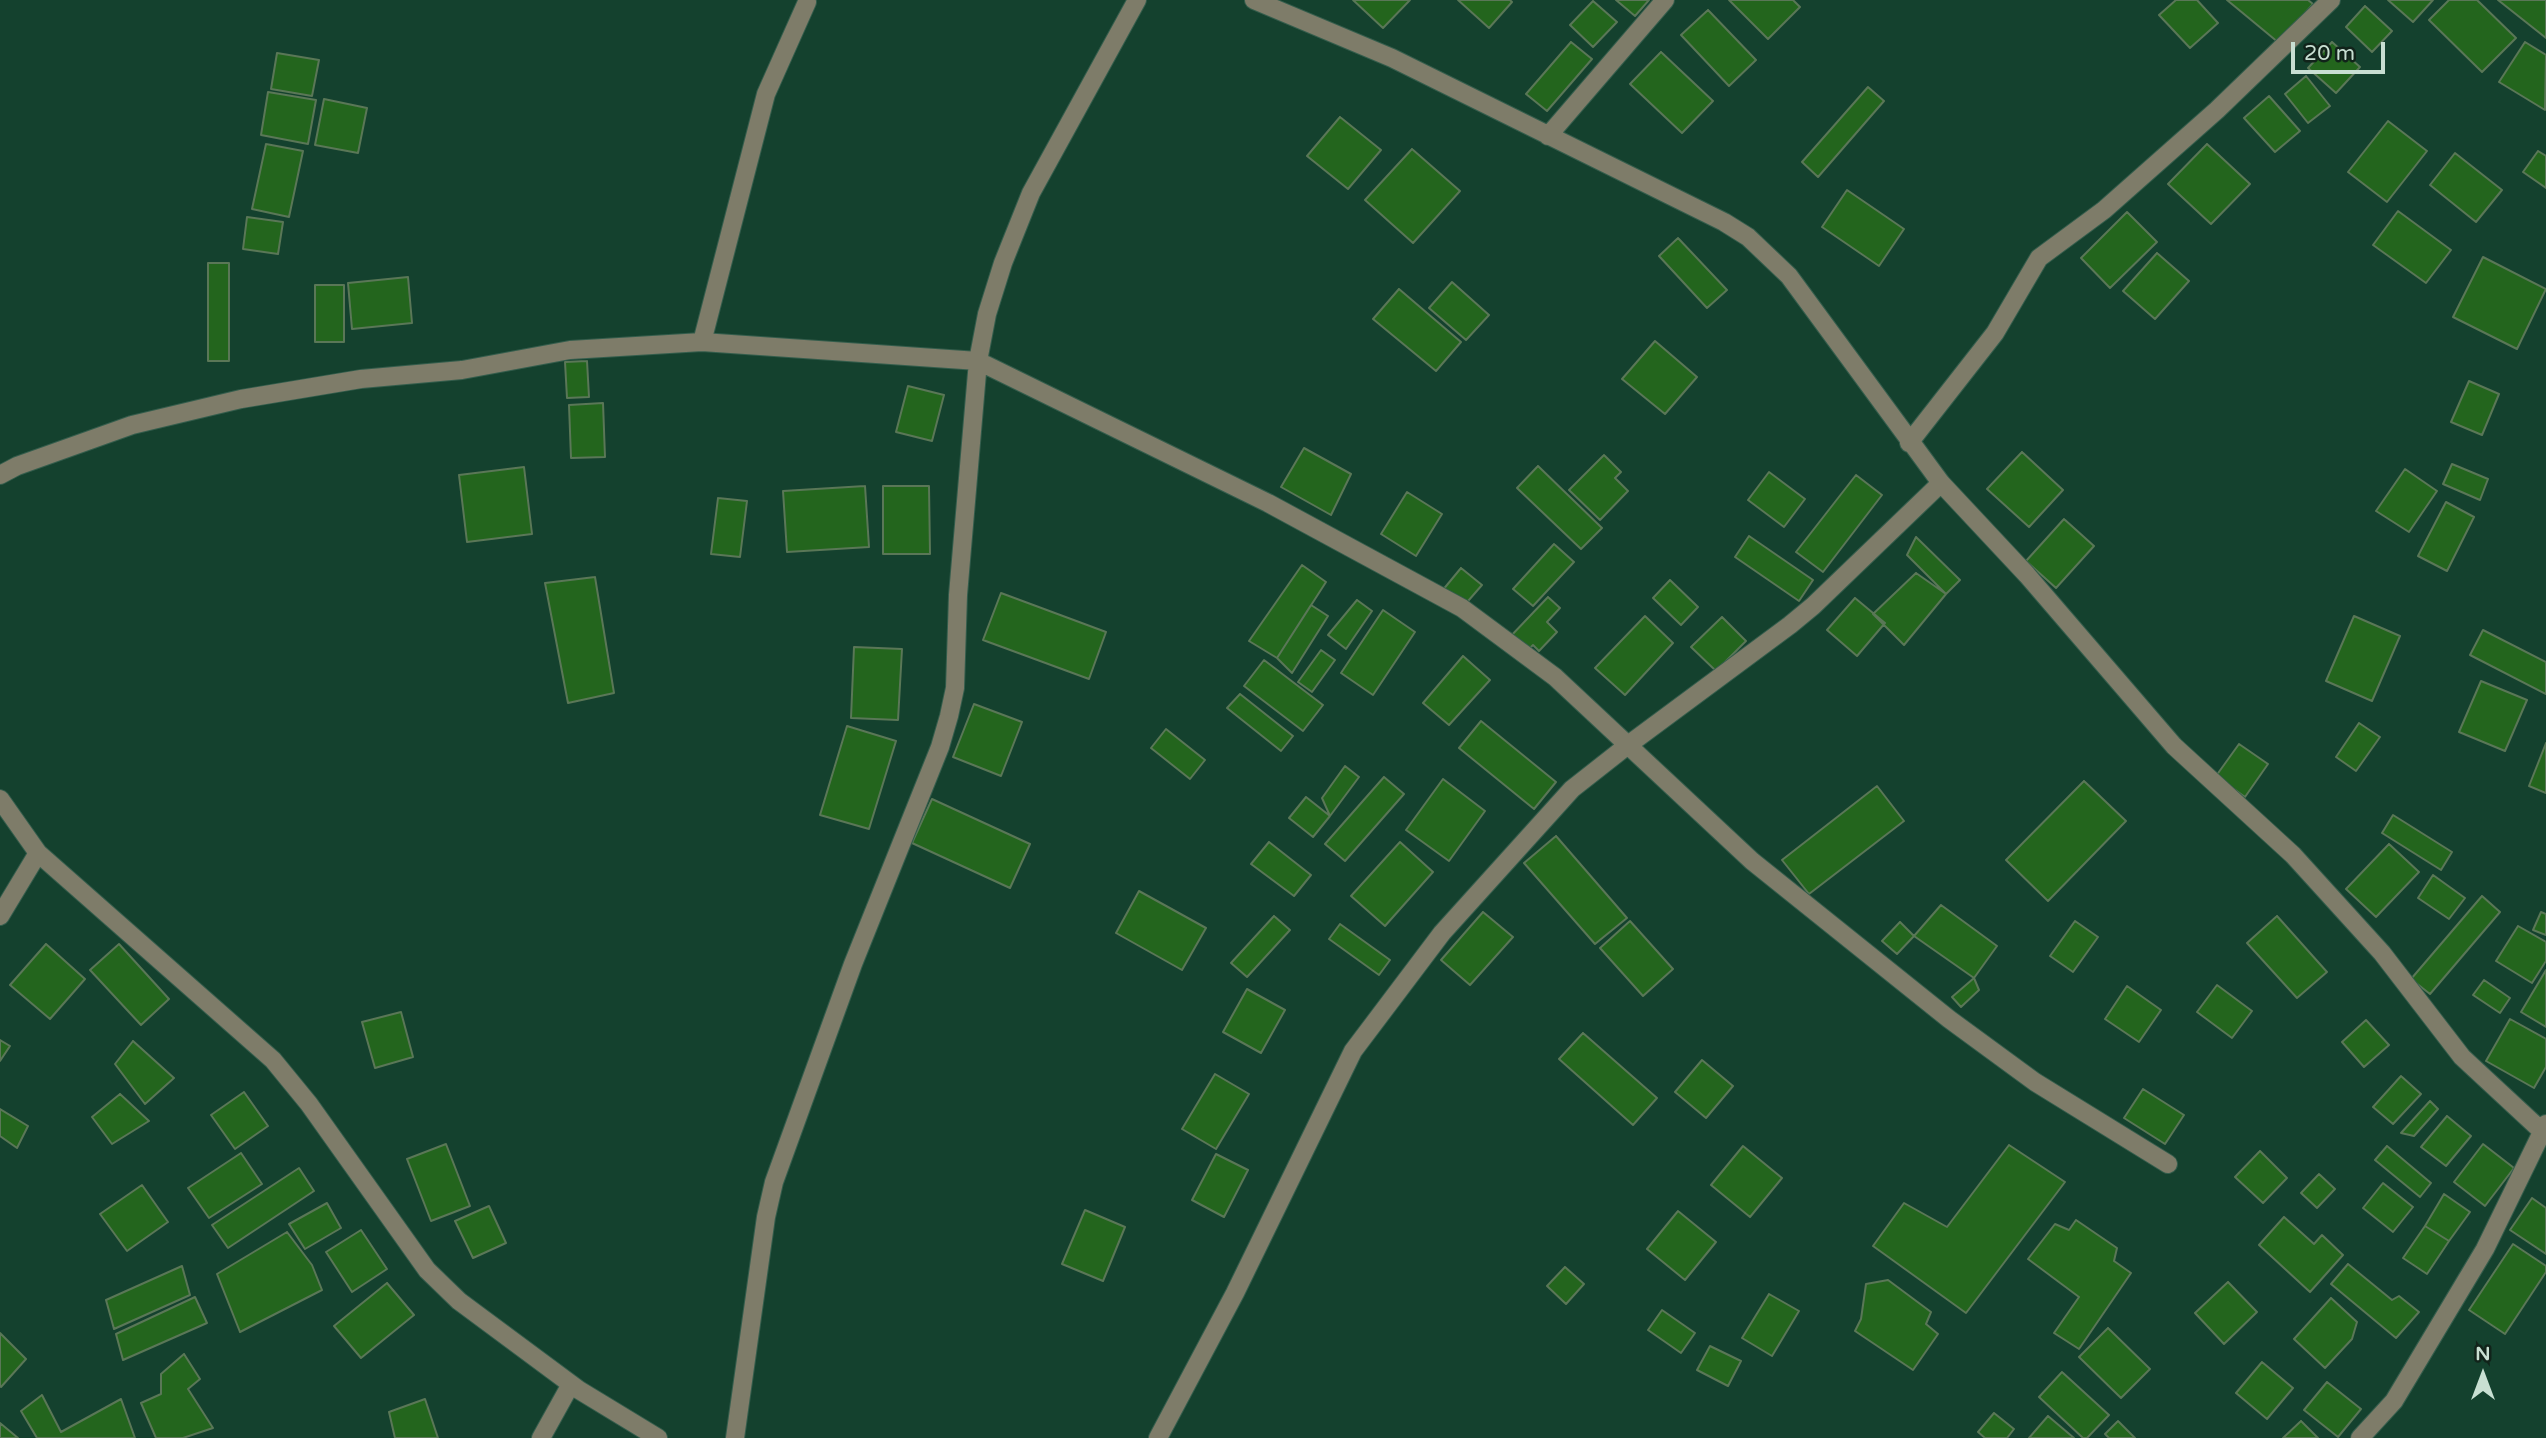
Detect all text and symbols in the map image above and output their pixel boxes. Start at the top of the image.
scale bar [2294,28,2388,72]
text: 20 m [2304,41,2355,66]
north arrow [2448,1340,2518,1410]
text: N [2475,1343,2491,1365]

